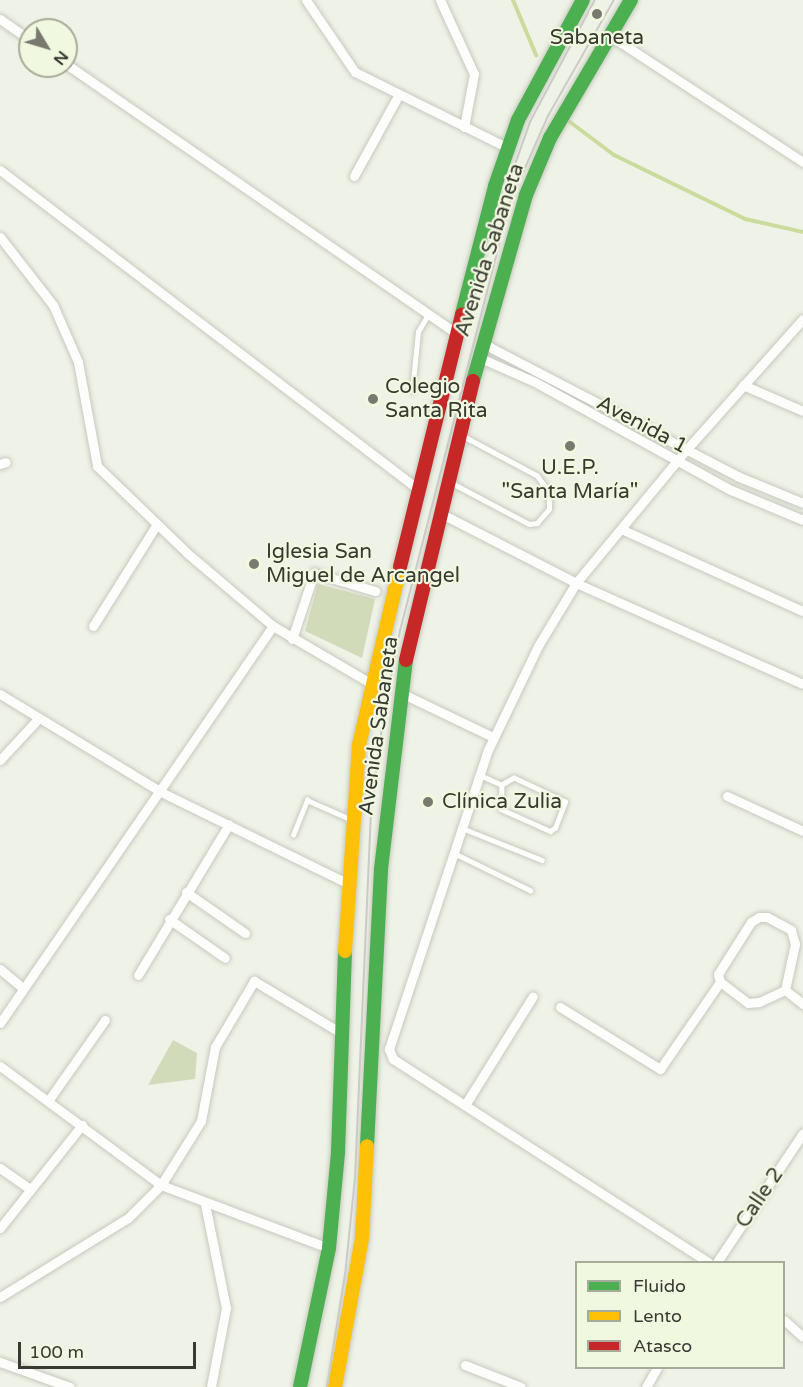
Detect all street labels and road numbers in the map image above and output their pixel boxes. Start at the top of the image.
street label: Avenida Sabaneta [450,160,530,340]
street label: Avenida 1 [592,391,692,459]
street label: Avenida Sabaneta [354,635,404,817]
street label: Calle 2 [731,1163,789,1233]

